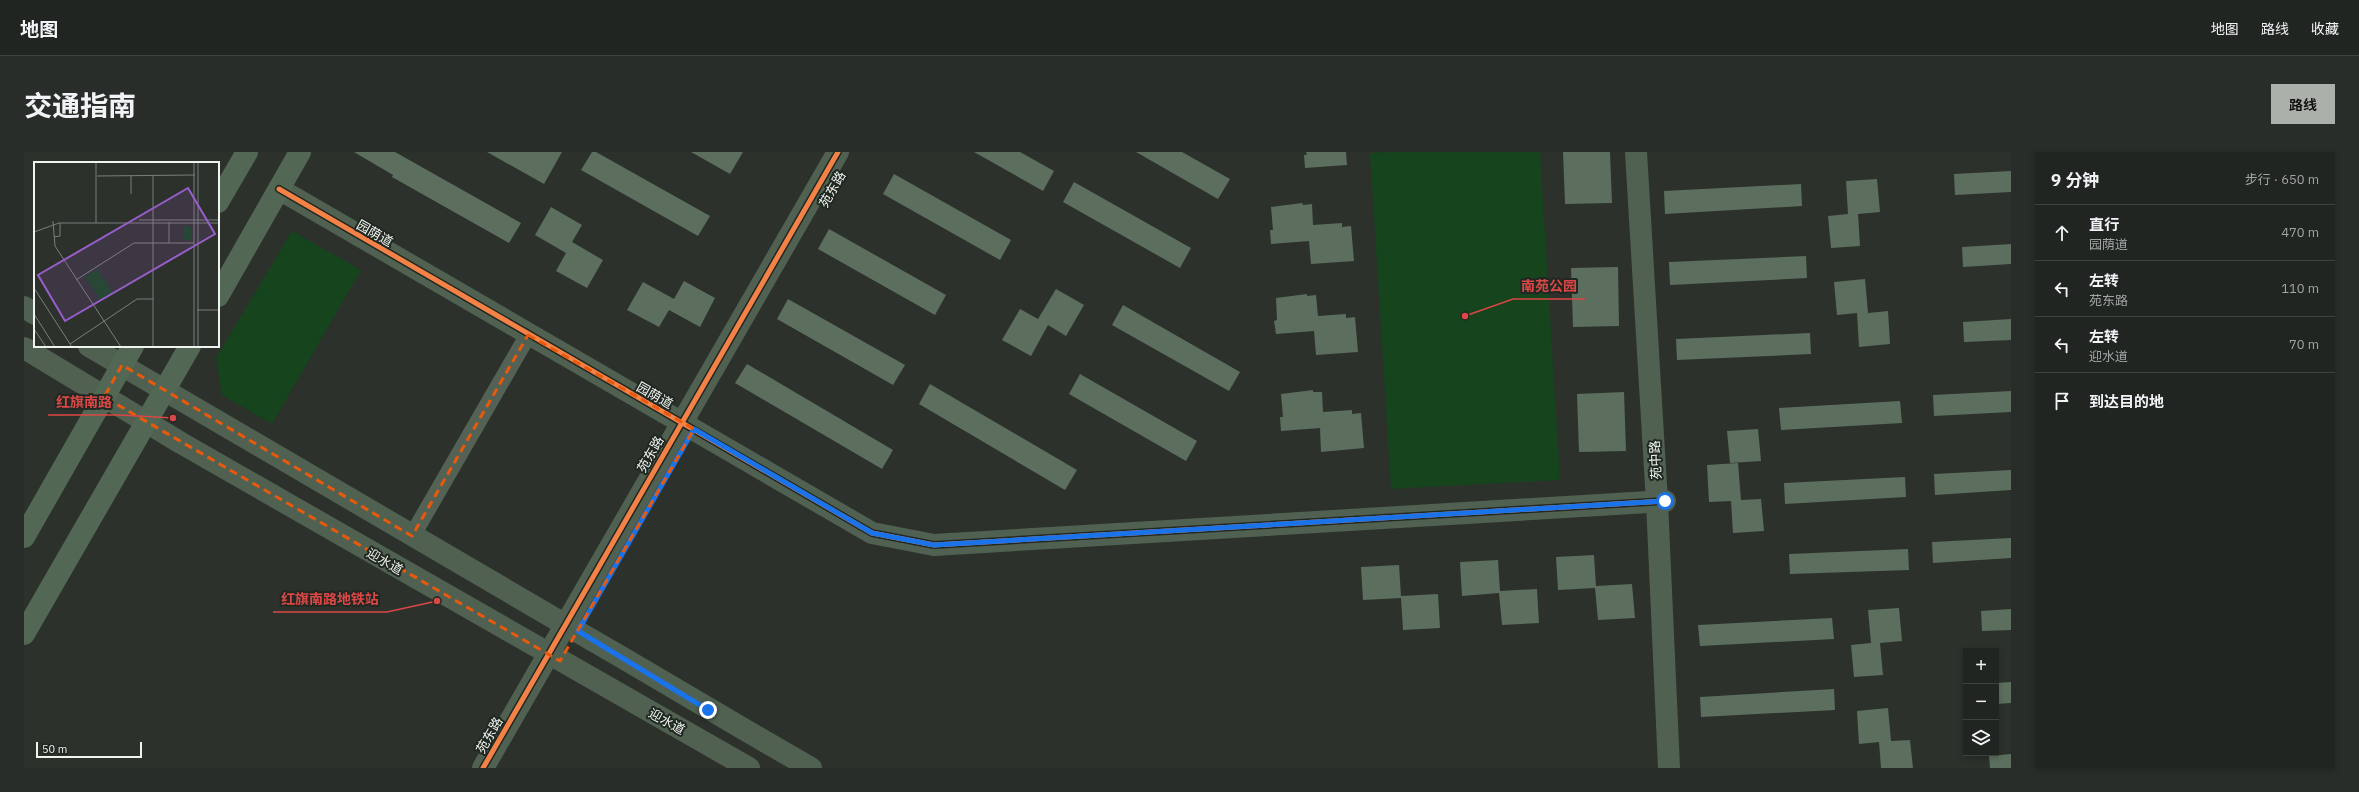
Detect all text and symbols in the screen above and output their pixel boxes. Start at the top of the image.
text: 地图 [20,17,58,41]
text: 地图 [2211,20,2239,38]
text: 路线 [2261,20,2289,38]
text: 收藏 [2311,20,2339,38]
button: 路线 [2271,84,2335,124]
text: 交通指南 [24,87,136,124]
inset map [34,162,219,347]
street label: 苑东路 [815,168,850,210]
text: 9 分钟 [2051,169,2099,191]
text: 步行 · 650 m [2245,171,2319,188]
text: 直行 [2089,215,2119,234]
street label: 园荫道 [354,216,396,251]
icon: ahead [2051,222,2073,244]
text: 470 m [2281,224,2319,241]
text: 园荫道 [2089,236,2128,253]
text: 左转 [2089,271,2119,290]
callout: 南苑公园 [1513,273,1585,299]
text: 南苑公园 [1521,277,1577,295]
icon: left [2051,278,2073,300]
text: 110 m [2281,280,2319,297]
text: 苑东路 [2089,292,2128,309]
text: 左转 [2089,327,2119,346]
icon: left [2051,334,2073,356]
text: 70 m [2289,336,2319,353]
text: 迎水道 [2089,348,2128,365]
street label: 园荫道 [634,378,676,413]
callout: 红旗南路 [48,389,120,415]
icon: arrive [2051,390,2073,412]
text: 到达目的地 [2089,392,2164,411]
text: 红旗南路 [56,393,112,411]
street label: 苑东路 [633,433,668,475]
street label: 苑中路 [1646,440,1665,480]
route start [1656,492,1674,510]
street label: 迎水道 [364,544,406,579]
callout: 红旗南路地铁站 [273,586,387,612]
text: 红旗南路地铁站 [281,590,379,608]
map controls [1963,648,1999,756]
button: + [1963,648,1999,684]
button: − [1963,684,1999,720]
route end [699,701,717,719]
street label: 迎水道 [646,705,688,738]
street label: 苑东路 [472,714,507,756]
button: layers [1963,720,1999,756]
scale bar [36,740,142,759]
text: 50 m [42,742,67,756]

